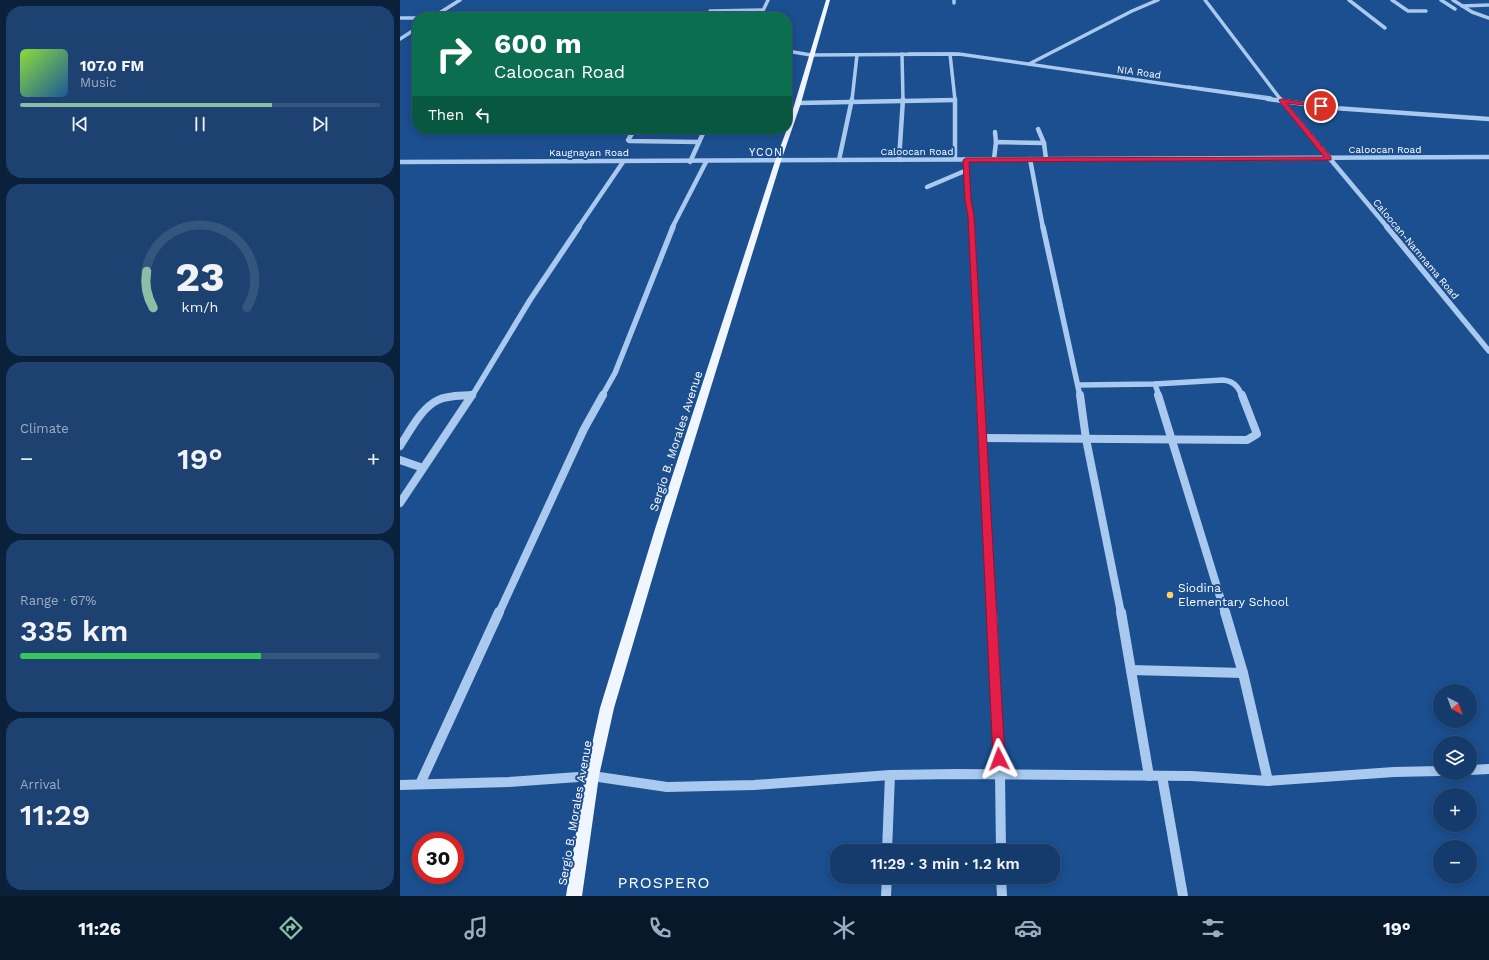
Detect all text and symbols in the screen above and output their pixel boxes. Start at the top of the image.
text: 600 m [494,27,582,60]
icon: right [428,28,480,80]
text: 107.0 FM [80,57,144,75]
text: Caloocan Road [494,61,625,82]
street label: NIA Road [1116,63,1162,81]
text: Music [80,75,117,90]
pin [1304,89,1338,123]
icon: arrive [1310,95,1332,117]
icon: left [472,104,494,126]
text: Then [428,106,464,124]
icon: previous [69,113,91,135]
icon: pause [189,113,211,135]
icon: next [309,113,331,135]
street label: Caloocan Road [1349,144,1421,155]
district label: YCON [749,146,783,159]
street label: Caloocan Road [881,146,953,157]
street label: Kaugnayan Road [549,147,629,158]
street label: Caloocan-Namnama Road [1371,197,1461,301]
text: 23 [175,252,225,301]
text: km/h [182,299,218,315]
street label: Sergio B. Morales Avenue [647,369,705,513]
text: Climate [20,421,69,436]
text: 19° [177,441,223,476]
text: − [20,446,33,471]
text: + [367,446,380,471]
place label: Siodina Elementary School [1178,581,1289,609]
marker: Siodina Elementary School [1165,590,1175,600]
text: Range · 67% [20,593,96,608]
text: 335 km [20,613,128,648]
north arrow [1433,684,1477,728]
map controls [1433,684,1477,884]
button: layers [1433,736,1477,780]
position arrow [978,738,1020,780]
street label: Sergio B. Morales Avenue [555,739,595,887]
text: Arrival [20,777,61,792]
button: + [1433,788,1477,832]
text: 11:29 [20,797,90,832]
speed limit sign: 30 [412,832,464,884]
button: − [1433,840,1477,884]
text: 11:29 · 3 min · 1.2 km [870,855,1020,873]
district label: PROSPERO [617,873,711,892]
icon: directions [277,914,305,942]
icon: music [462,914,490,942]
icon: phone [646,914,674,942]
icon: climate [830,914,858,942]
icon: car [1014,914,1042,942]
icon: filters [1199,914,1227,942]
text: 11:26 [78,918,121,939]
text: 19° [1383,918,1411,939]

